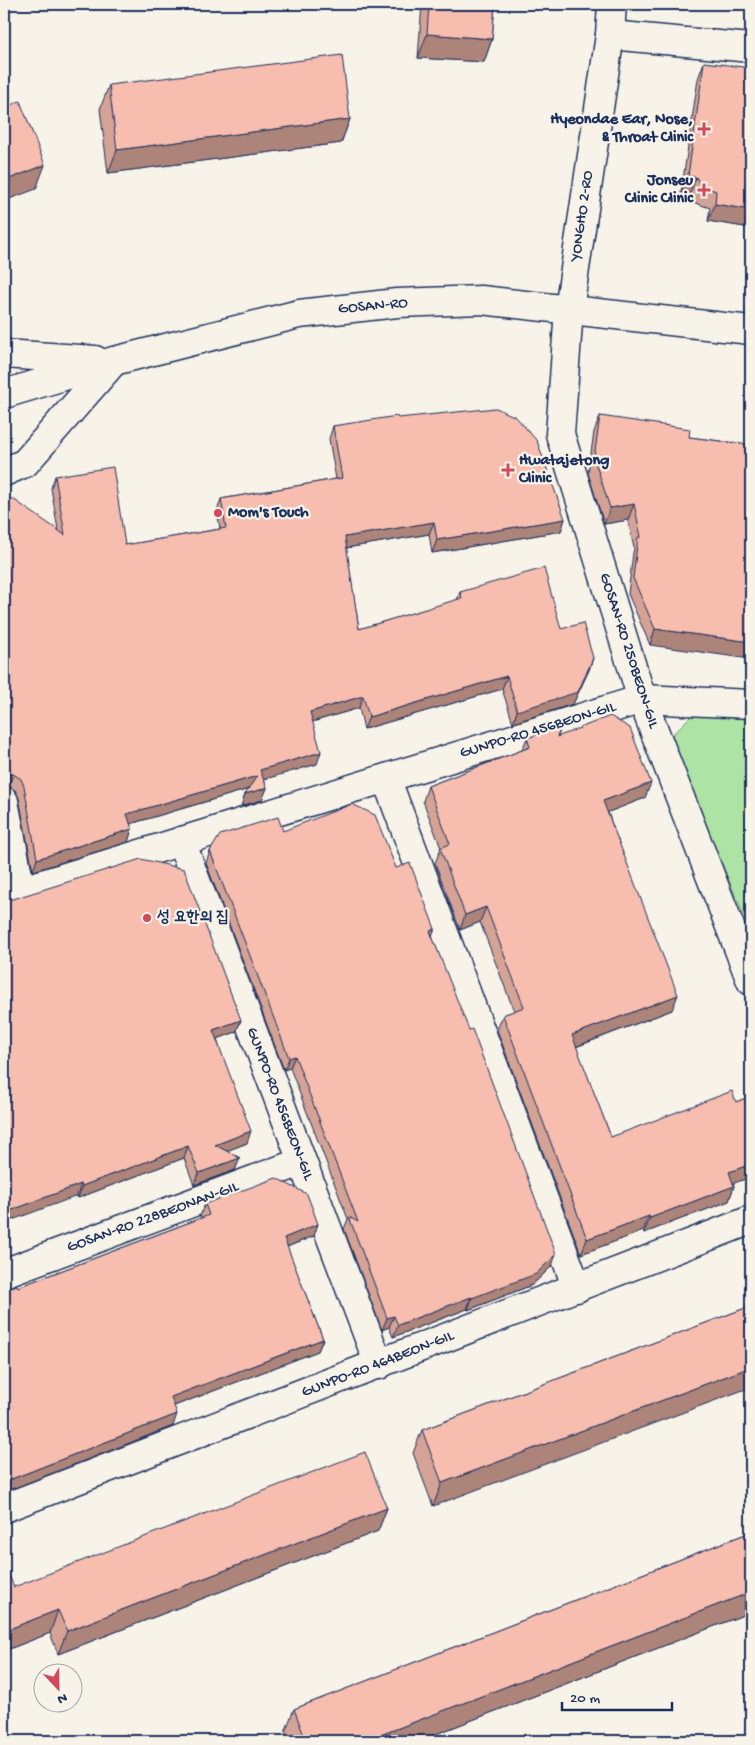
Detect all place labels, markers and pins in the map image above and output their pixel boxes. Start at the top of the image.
place label: Hyeondae Ear, Nose, & Throat Clinic [550,111,695,148]
marker: Hyeondae Ear, Nose, & Throat Clinic [697,122,711,136]
place label: Jonseu Clinic Clinic [624,172,695,209]
marker: Jonseu Clinic Clinic [697,183,711,197]
place label: Hwatajetong Clinic [518,452,609,489]
marker: Hwatajetong Clinic [501,463,515,477]
place label: Mom's Touch [228,504,309,523]
marker: Mom's Touch [212,507,224,519]
place label: 성 요한의 집 [157,909,229,928]
marker: 성 요한의 집 [141,912,153,924]

